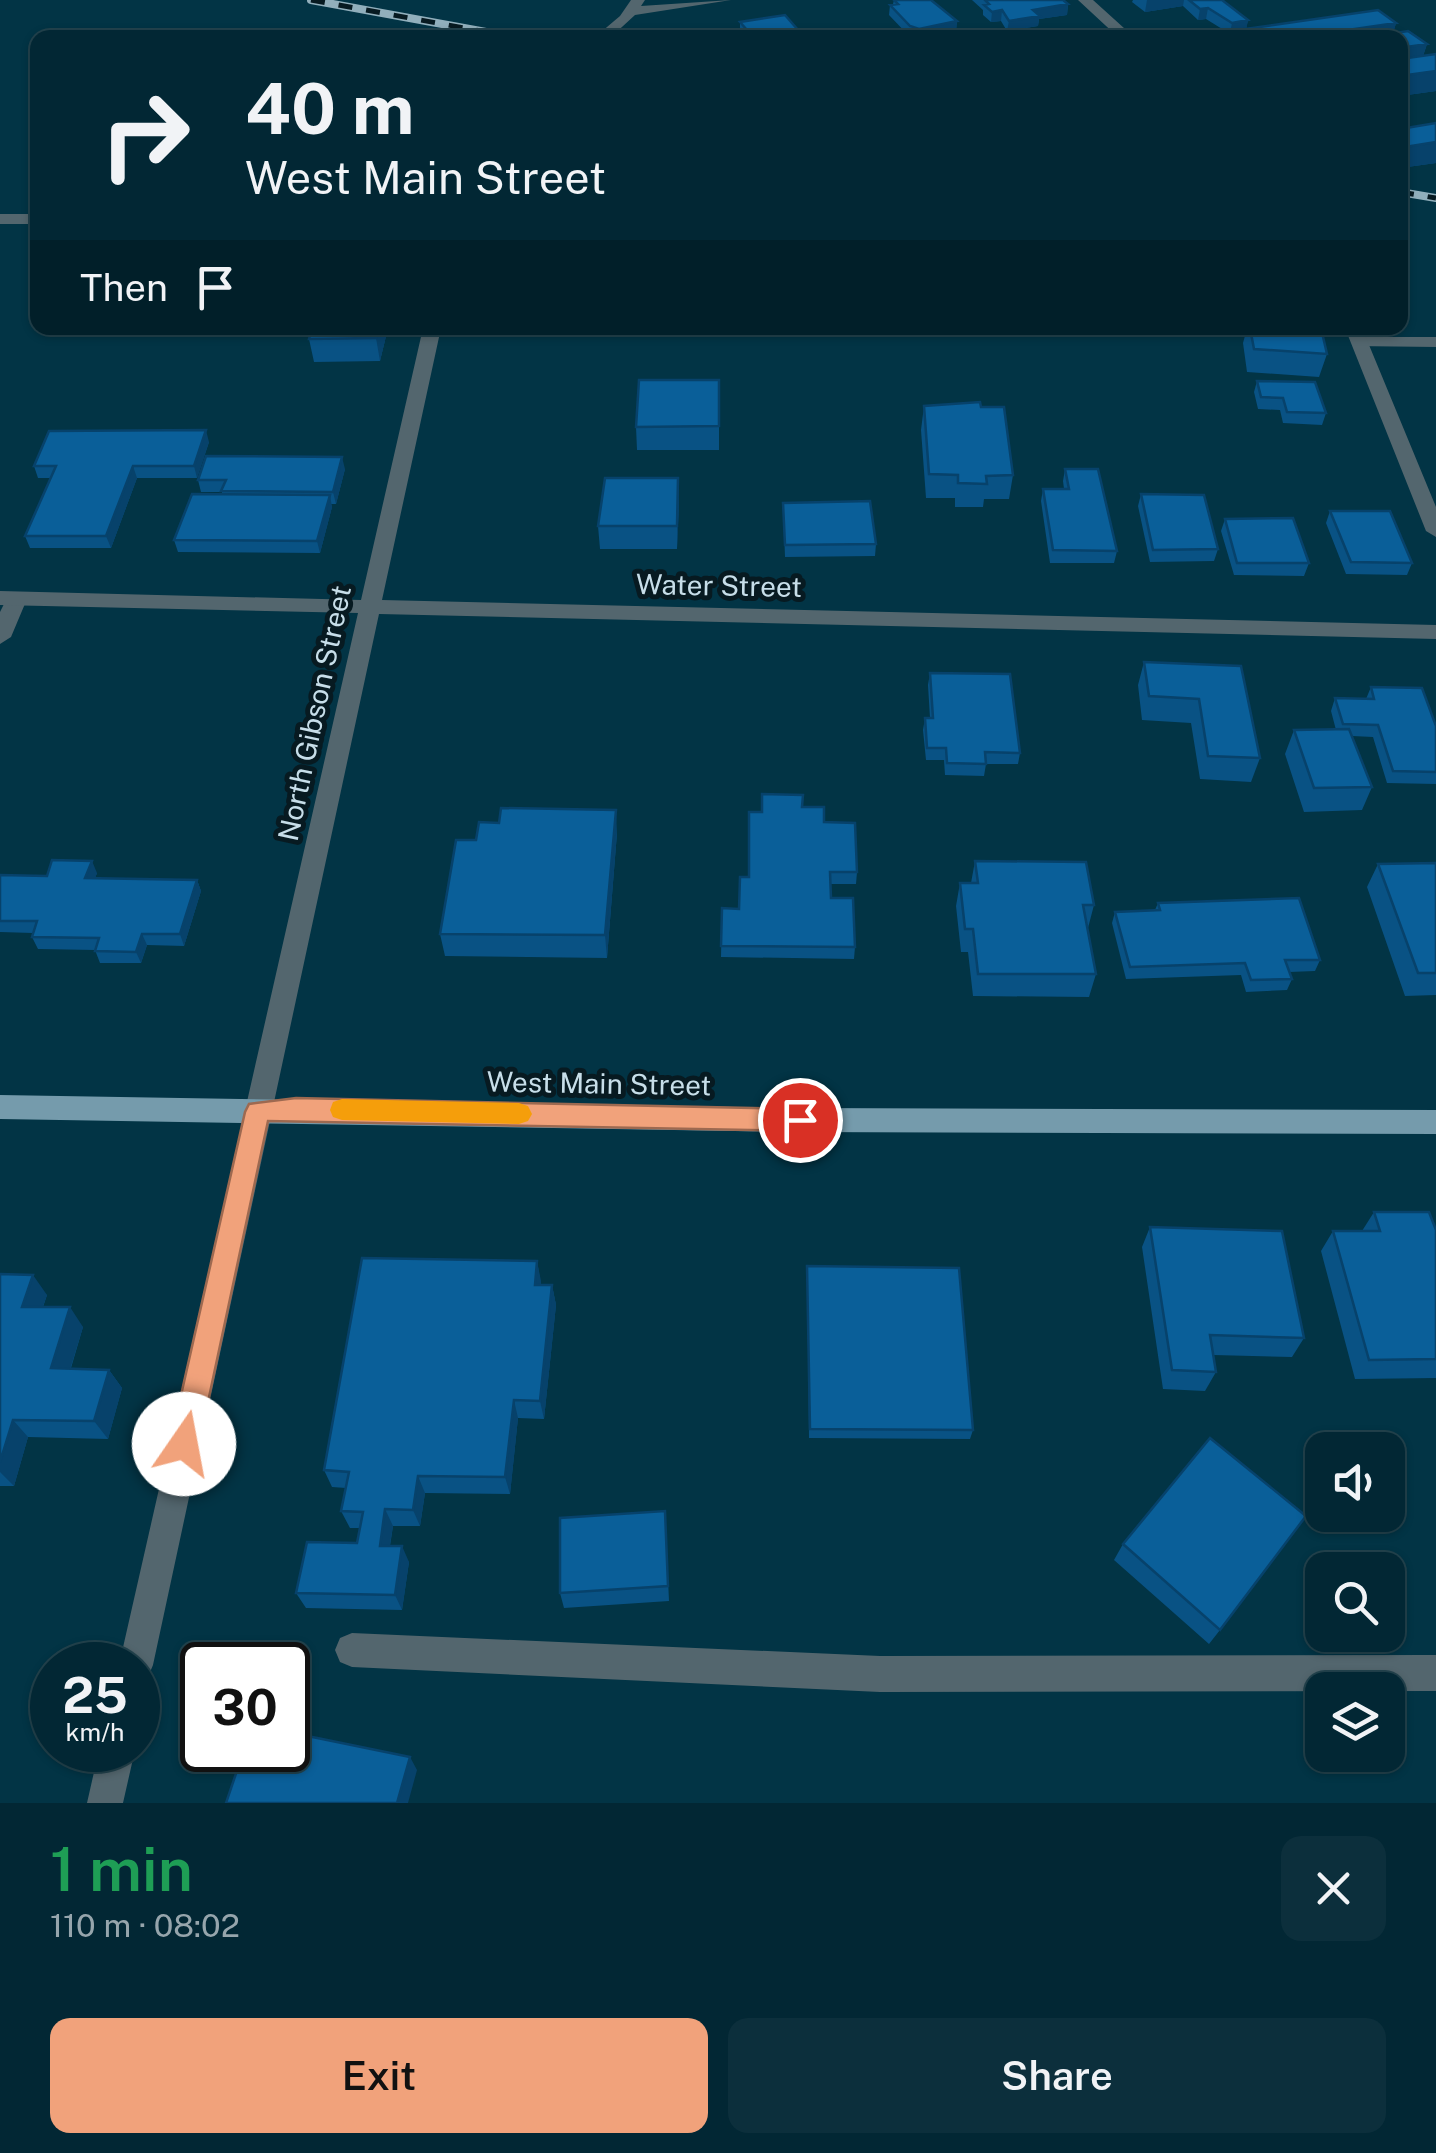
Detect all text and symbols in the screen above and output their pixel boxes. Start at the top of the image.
text: 40 m [245,67,415,150]
icon: right [80,70,210,200]
text: West Main Street [245,151,606,204]
icon: arrive [188,260,243,315]
text: Then [80,265,168,310]
street label: Water Street [636,567,802,603]
street label: North Gibson Street [271,582,357,844]
street label: West Main Street [486,1065,712,1101]
pin [758,1078,843,1163]
icon: arrive [773,1093,828,1148]
position arrow [132,1392,236,1496]
map controls [1305,1432,1405,1772]
button: sound [1305,1432,1405,1532]
button: search [1305,1552,1405,1652]
speed limit sign: 30 [180,1642,310,1772]
text: 25 [62,1665,128,1724]
button: layers [1305,1672,1405,1772]
text: km/h [66,1717,124,1747]
text: 1 min [50,1834,193,1905]
button: close [1281,1836,1386,1941]
text: 110 m · 08:02 [50,1907,240,1944]
button: Exit [50,2018,708,2133]
button: Share [728,2018,1386,2133]

